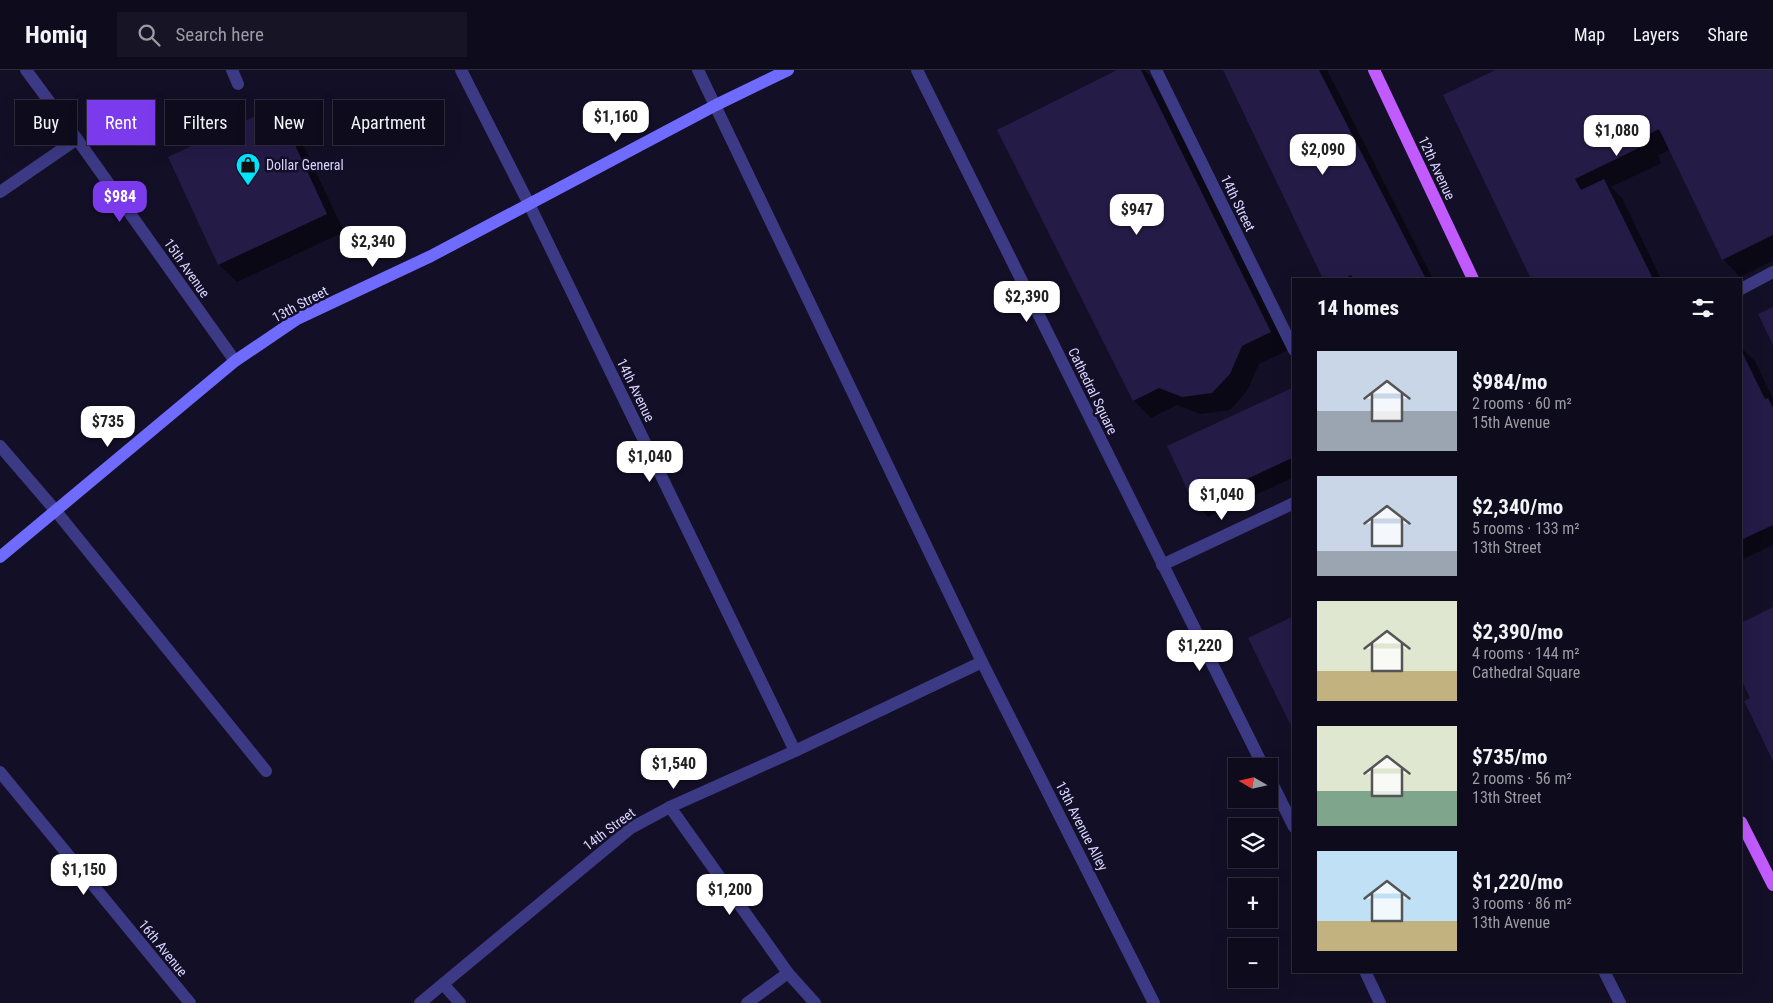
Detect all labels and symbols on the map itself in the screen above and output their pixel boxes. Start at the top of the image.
pin: $1,160 [575,100,657,143]
pin: $1,080 [1576,114,1658,157]
pin: $2,090 [1282,134,1364,176]
street label: 12th Avenue [1415,134,1459,203]
shop icon: Dollar General [235,152,261,186]
place label: Dollar General [266,157,344,173]
street label: 14th Street [1217,172,1259,234]
pin: $984 [90,180,150,223]
pin: $947 [1107,194,1167,236]
pin: $2,340 [332,226,414,268]
street label: 15th Avenue [161,235,213,301]
pin: $2,390 [986,280,1068,323]
street label: 13th Street [269,283,331,325]
street label: Cathedral Square [1065,345,1121,437]
street label: 14th Avenue [614,356,658,425]
pin: $735 [78,406,138,448]
pin: $1,040 [609,440,691,483]
pin: $1,040 [1181,478,1263,521]
pin: $1,220 [1159,630,1241,672]
pin: $1,540 [633,748,715,790]
north arrow [1228,758,1278,808]
street label: 13th Avenue Alley [1053,779,1112,874]
street label: 14th Street [580,804,638,854]
pin: $1,150 [43,854,125,896]
pin: $1,200 [689,874,771,916]
street label: 16th Avenue [135,916,191,980]

